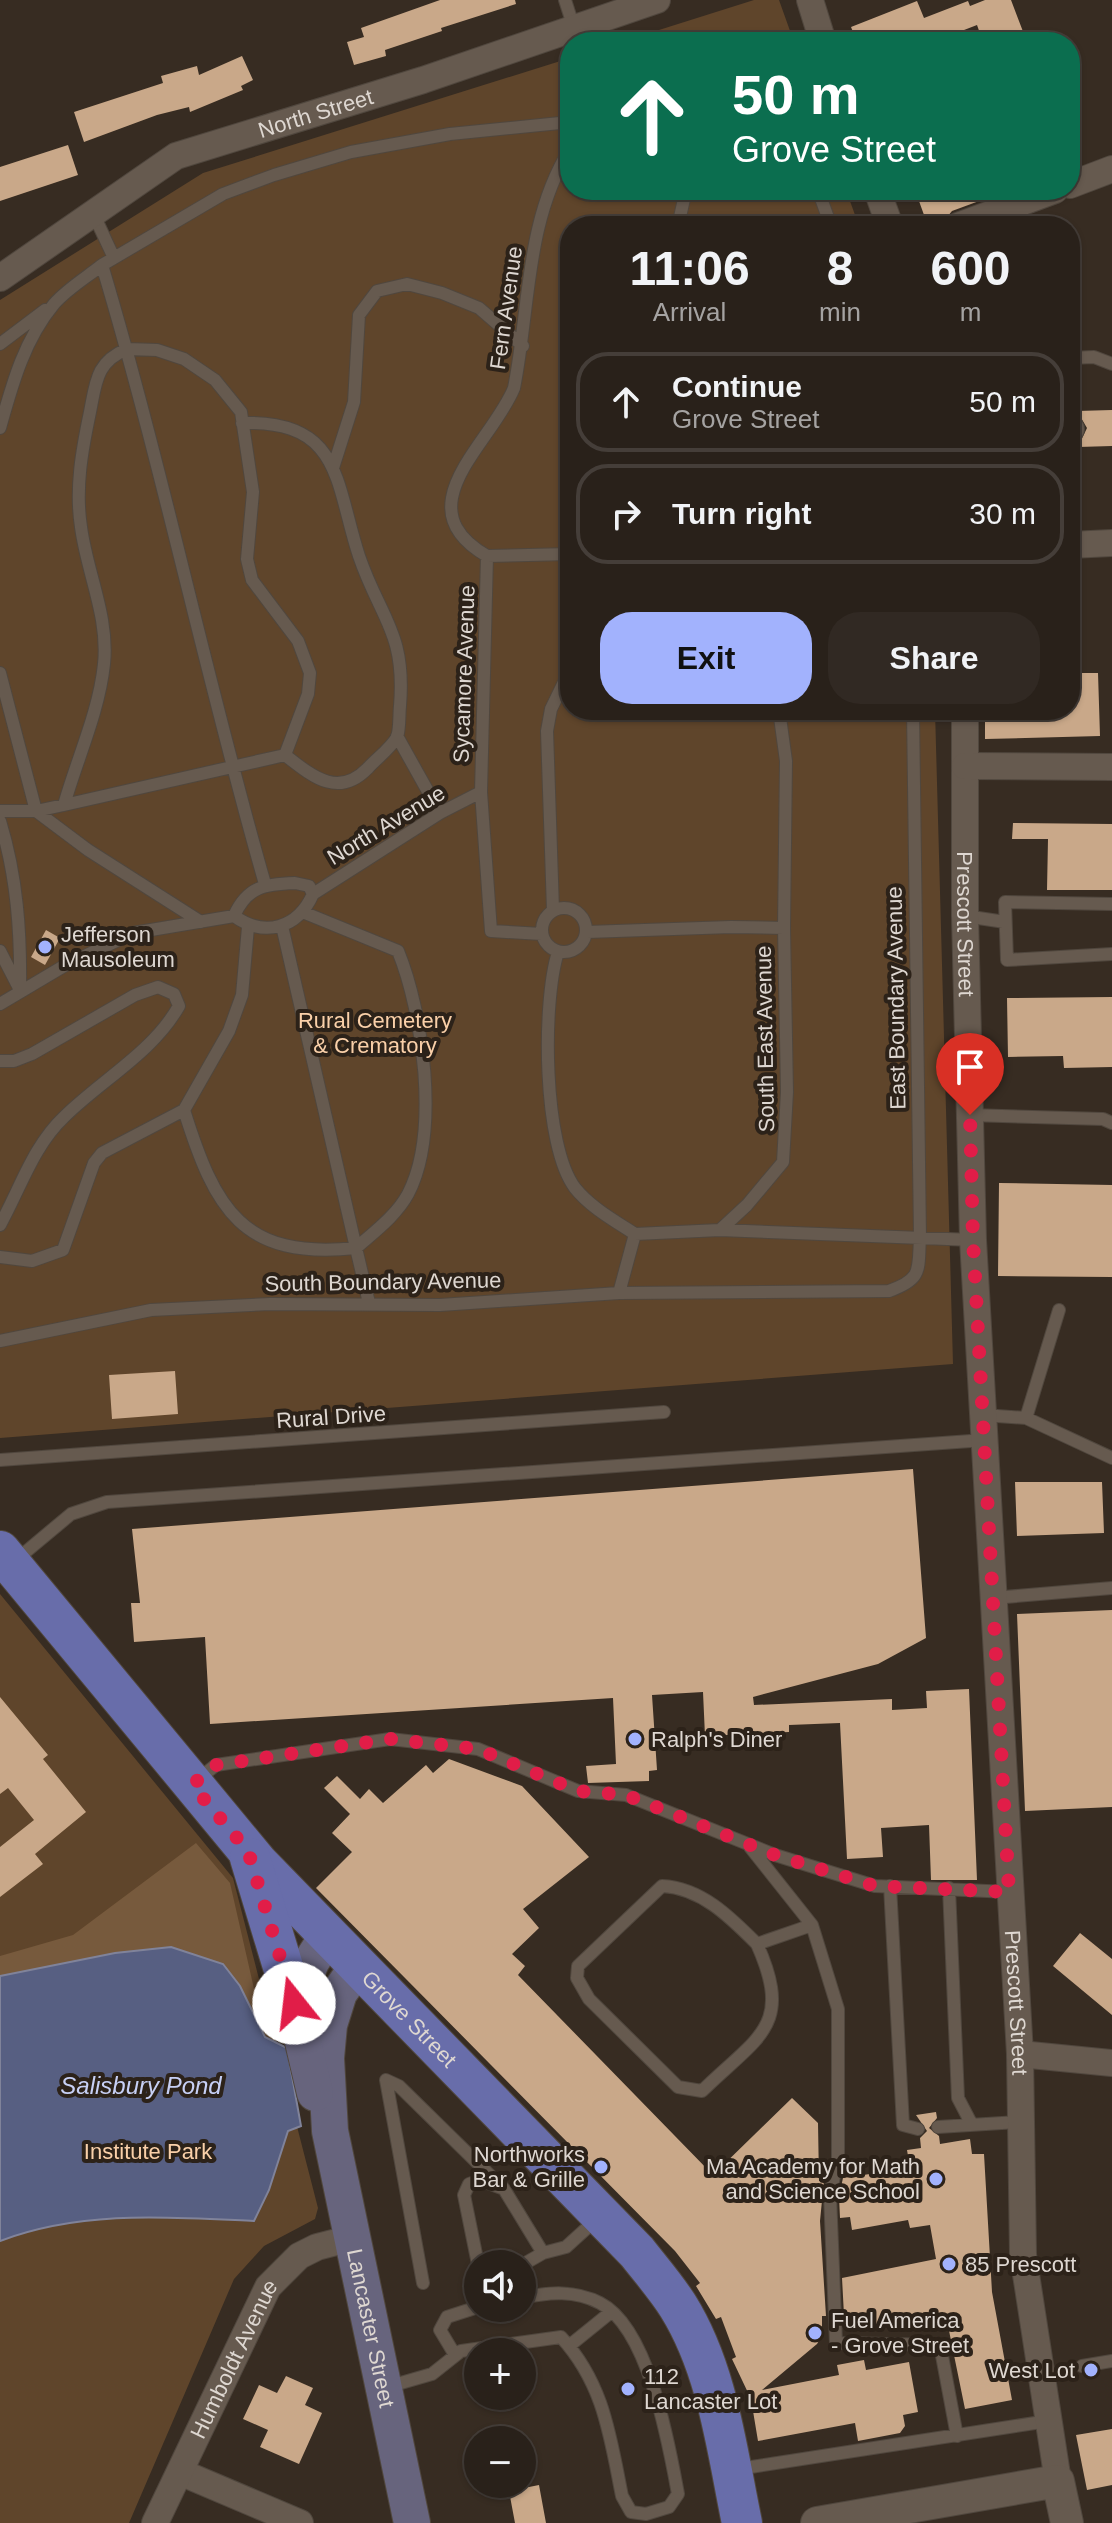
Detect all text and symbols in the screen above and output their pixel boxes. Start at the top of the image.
text: 50 m [732,63,860,126]
icon: ahead [600,64,704,168]
street label: North Street [255,84,376,143]
text: Grove Street [732,129,936,170]
text: 11:06 [629,242,750,295]
text: 8 [827,242,853,295]
text: 600 [930,242,1011,295]
street label: Fern Avenue [485,245,527,371]
text: Arrival [653,297,726,327]
text: min [819,297,861,327]
text: m [960,297,981,327]
text: Continue [672,370,802,403]
icon: ahead [604,380,648,424]
text: 50 m [969,385,1036,418]
text: Grove Street [672,404,819,434]
icon: right [604,492,648,536]
text: Turn right [672,497,811,530]
text: 30 m [969,497,1036,530]
street label: Sycamore Avenue [448,585,480,763]
button: Exit [600,612,812,704]
button: Share [828,612,1040,704]
street label: North Avenue [323,780,449,870]
street label: Prescott Street [953,851,979,997]
street label: East Boundary Avenue [882,886,910,1110]
place label: Jefferson Mausoleum [61,922,175,972]
marker: Jefferson Mausoleum [36,938,54,956]
street label: South East Avenue [751,945,779,1133]
park label: Rural Cemetery & Crematory [298,1008,452,1058]
pin [936,1033,1004,1115]
icon: arrive [948,1045,992,1089]
street label: South Boundary Avenue [264,1267,502,1297]
street label: Rural Drive [275,1401,387,1433]
place label: Ralph's Diner [651,1727,782,1752]
marker: Ralph's Diner [626,1730,644,1748]
street label: Prescott Street [1000,1929,1033,2076]
position arrow [252,1961,336,2045]
street label: Grove Street [357,1965,462,2072]
water label: Salisbury Pond [60,2072,222,2099]
park label: Institute Park [84,2139,213,2164]
place label: Northworks Bar & Grille [473,2142,585,2192]
place label: Ma Academy for Math and Science School [706,2154,920,2204]
marker: Northworks Bar & Grille [592,2158,610,2176]
marker: Ma Academy for Math and Science School [927,2170,945,2188]
street label: Lancaster Street [342,2246,400,2410]
map controls [464,2250,536,2498]
button: sound [464,2250,536,2322]
place label: 85 Prescott [965,2252,1076,2277]
marker: 85 Prescott [940,2255,958,2273]
street label: Humboldt Avenue [185,2273,282,2442]
place label: Fuel America - Grove Street [831,2308,969,2358]
marker: Fuel America - Grove Street [806,2324,824,2342]
button: + [464,2338,536,2410]
place label: West Lot [989,2358,1075,2383]
marker: West Lot [1082,2361,1100,2379]
place label: 112 Lancaster Lot [644,2364,777,2414]
marker: 112 Lancaster Lot [619,2380,637,2398]
button: − [464,2426,536,2498]

